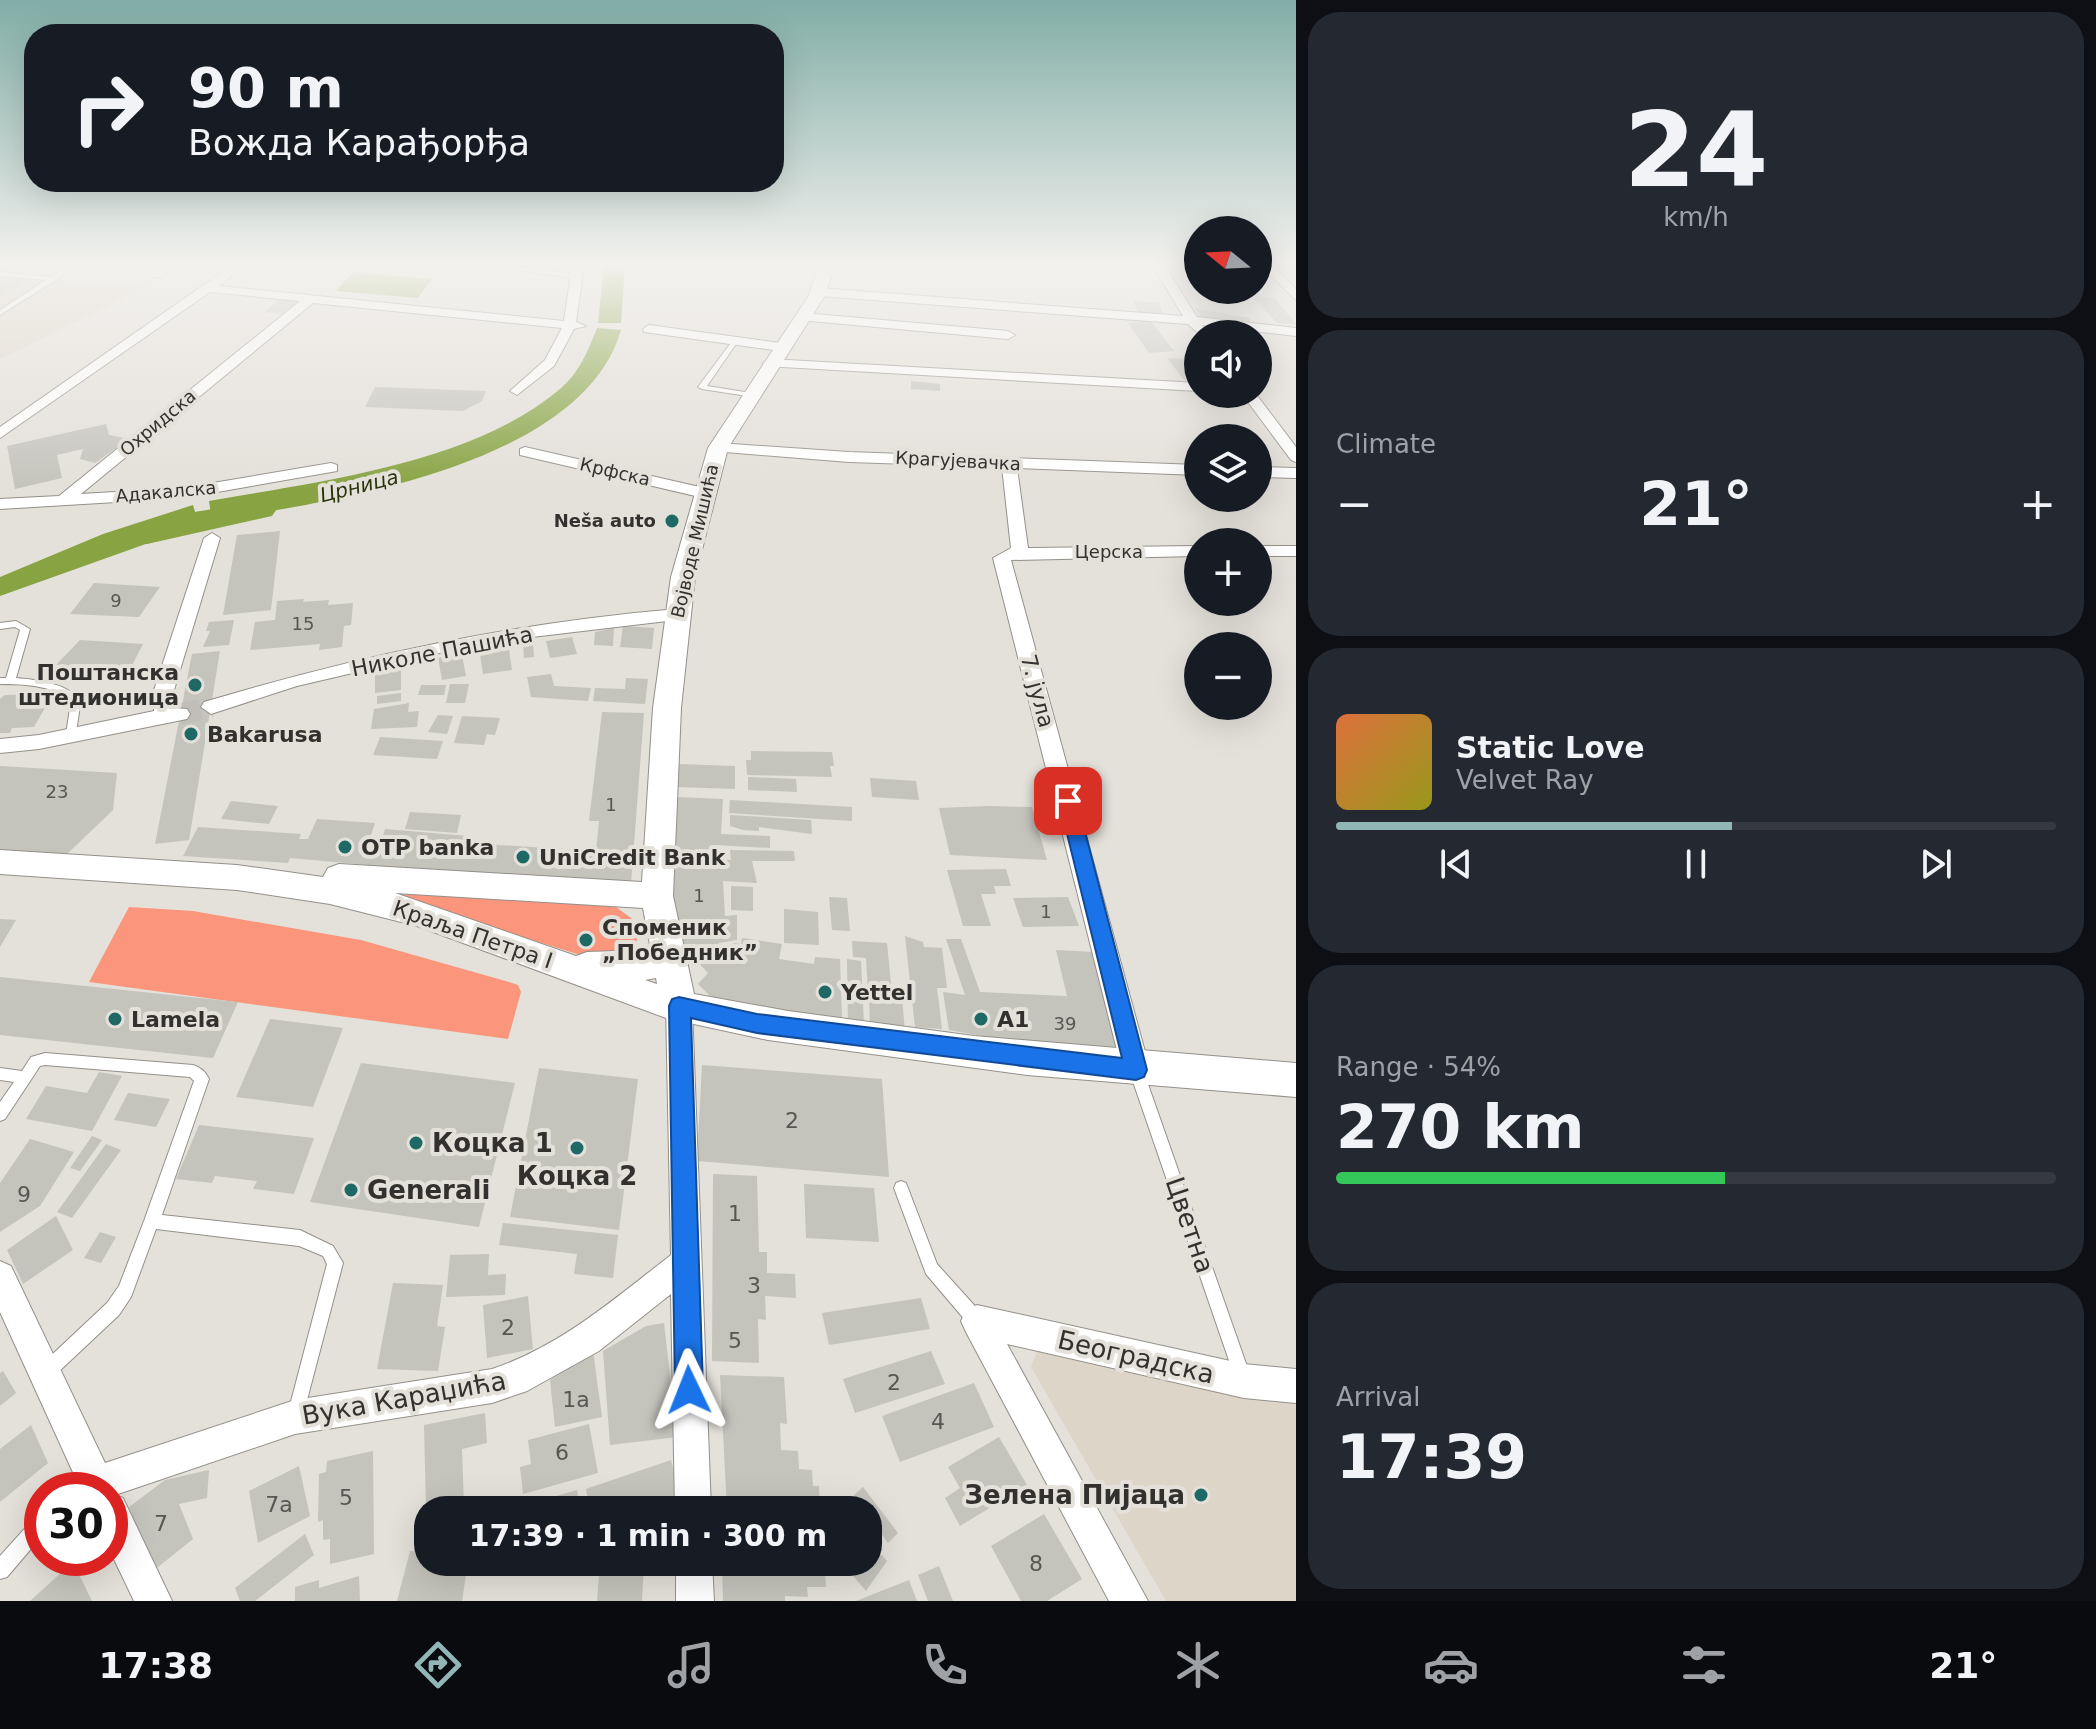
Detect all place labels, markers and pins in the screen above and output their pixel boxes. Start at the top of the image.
place label: Neša auto [554,510,656,531]
marker: Neša auto [663,512,681,530]
place label: Поштанска штедионица [18,660,179,710]
marker: Поштанска штедионица [186,676,204,694]
place label: Bakarusa [207,722,323,747]
marker: Bakarusa [182,725,200,743]
pin [1034,767,1102,835]
place label: OTP banka [361,835,494,860]
marker: OTP banka [336,838,354,856]
place label: UniCredit Bank [539,845,727,870]
marker: UniCredit Bank [514,848,532,866]
place label: Споменик „Победник” [602,915,758,965]
marker: Споменик „Победник” [577,931,595,949]
place label: Yettel [840,980,913,1005]
marker: Yettel [816,983,834,1001]
place label: Lamela [131,1007,220,1032]
place label: A1 [997,1007,1029,1032]
marker: Lamela [106,1010,124,1028]
marker: A1 [972,1010,990,1028]
place label: Коцка 1 [432,1128,553,1158]
marker: Коцка 1 [407,1134,425,1152]
marker: Коцка 2 [568,1139,586,1157]
place label: Коцка 2 [517,1161,637,1191]
place label: Generali [367,1175,490,1205]
marker: Generali [342,1181,360,1199]
place label: Зелена Пијаца [964,1480,1185,1510]
marker: Зелена Пијаца [1192,1486,1210,1504]

